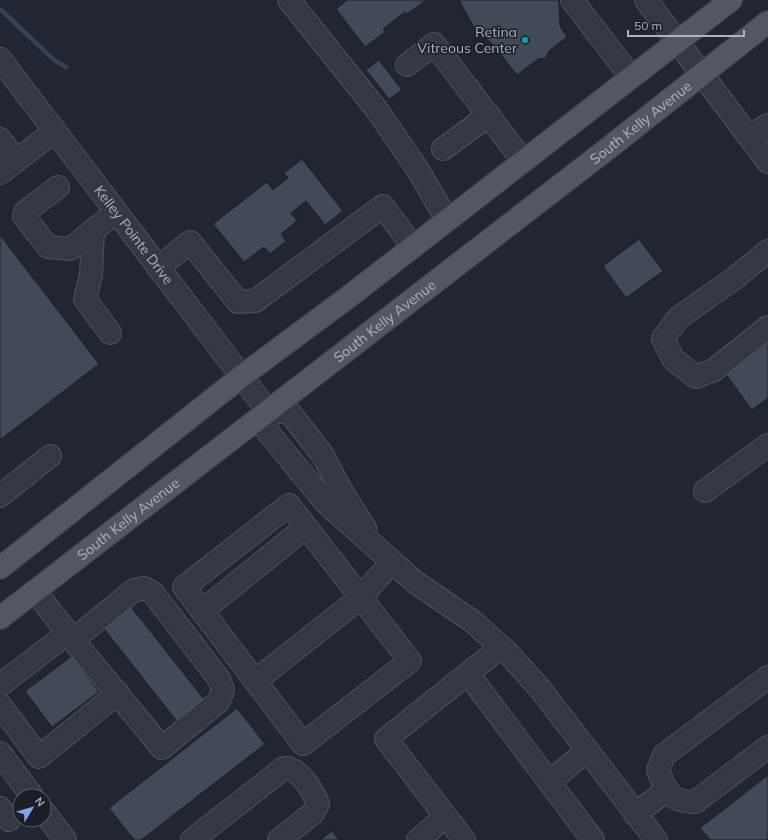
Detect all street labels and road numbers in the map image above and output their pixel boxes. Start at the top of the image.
street label: South Kelly Avenue [586,77,695,168]
street label: Kelley Pointe Drive [90,182,177,288]
street label: South Kelly Avenue [330,276,439,366]
street label: South Kelly Avenue [73,474,183,564]

